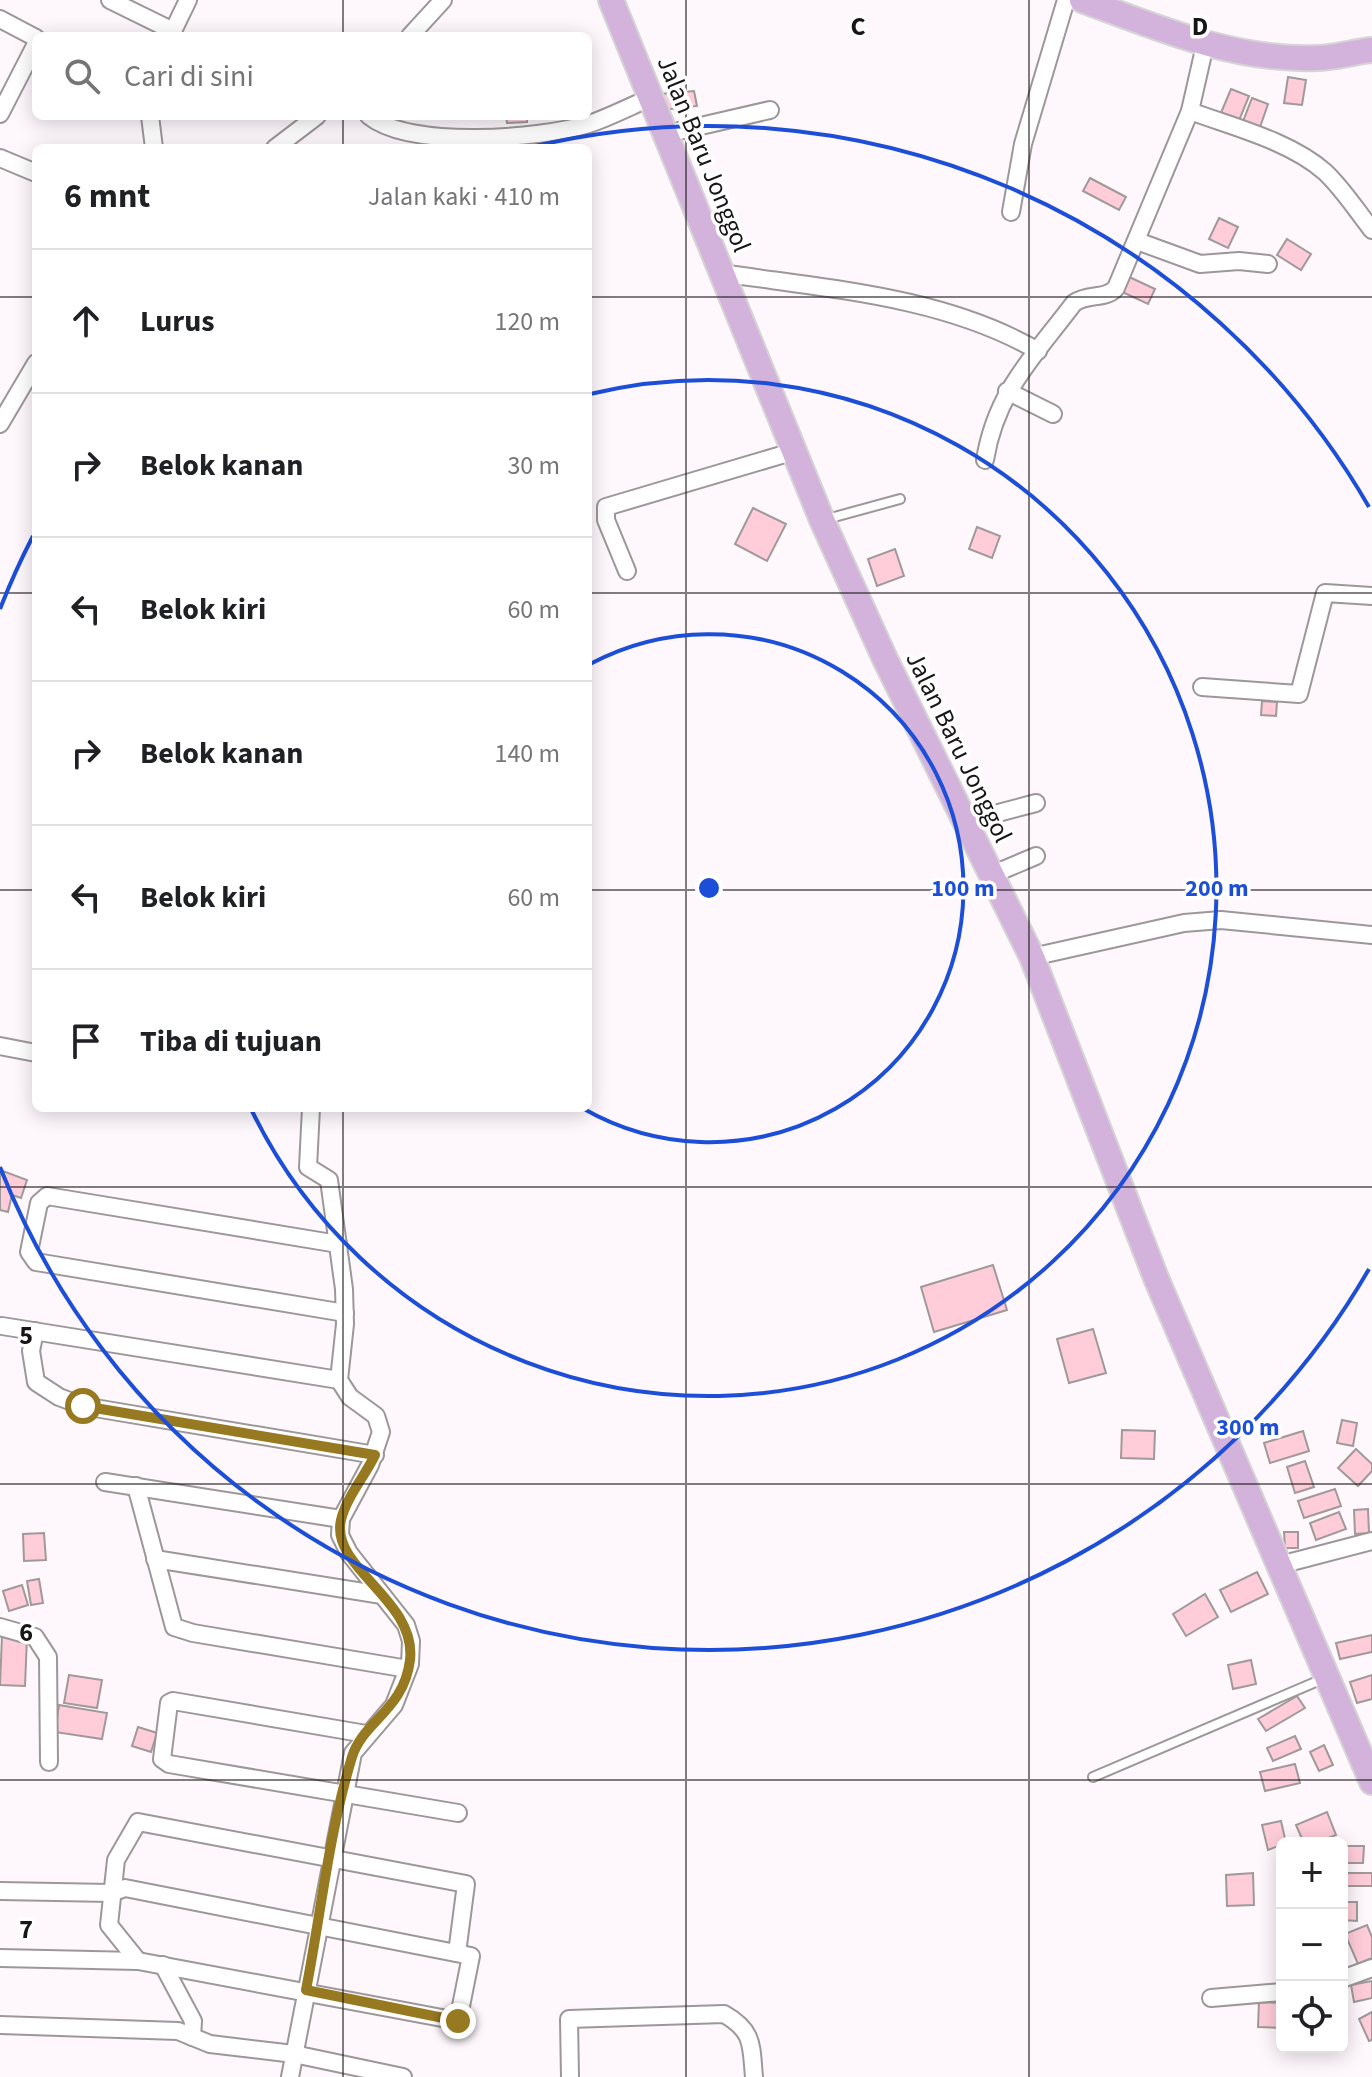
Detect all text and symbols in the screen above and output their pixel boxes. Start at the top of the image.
text: C [850,8,866,45]
text: D [1192,8,1208,45]
search box [32,32,592,120]
street label: Jalan Baru Jonggol [648,50,760,258]
icon: search [60,54,104,98]
text: Cari di sini [124,55,254,98]
text: 6 mnt [64,172,150,221]
text: Jalan kaki · 410 m [368,178,560,215]
icon: ahead [64,299,108,343]
text: Lurus [140,300,215,343]
text: 120 m [494,303,560,340]
icon: right [64,443,108,487]
text: Belok kanan [140,444,303,487]
text: 30 m [507,447,560,484]
icon: left [64,587,108,631]
text: Belok kiri [140,588,266,631]
text: 60 m [507,591,560,628]
street label: Jalan Baru Jonggol [897,645,1021,849]
icon: right [64,731,108,775]
text: Belok kanan [140,732,303,775]
text: 140 m [494,735,560,772]
text: 100 m [931,871,995,906]
text: 200 m [1185,871,1249,906]
centre of rings [695,874,723,902]
icon: left [64,875,108,919]
text: Belok kiri [140,876,266,919]
text: 60 m [507,879,560,916]
icon: arrive [64,1019,108,1063]
text: Tiba di tujuan [140,1020,322,1063]
text: 5 [19,1317,33,1354]
route start [65,1388,101,1424]
text: 300 m [1216,1410,1280,1445]
text: 6 [19,1614,33,1651]
map controls [1276,1837,1348,2053]
button: + [1276,1837,1348,1909]
button: − [1276,1909,1348,1981]
text: 7 [19,1911,33,1948]
button: locate [1276,1981,1348,2053]
route end [440,2003,476,2039]

